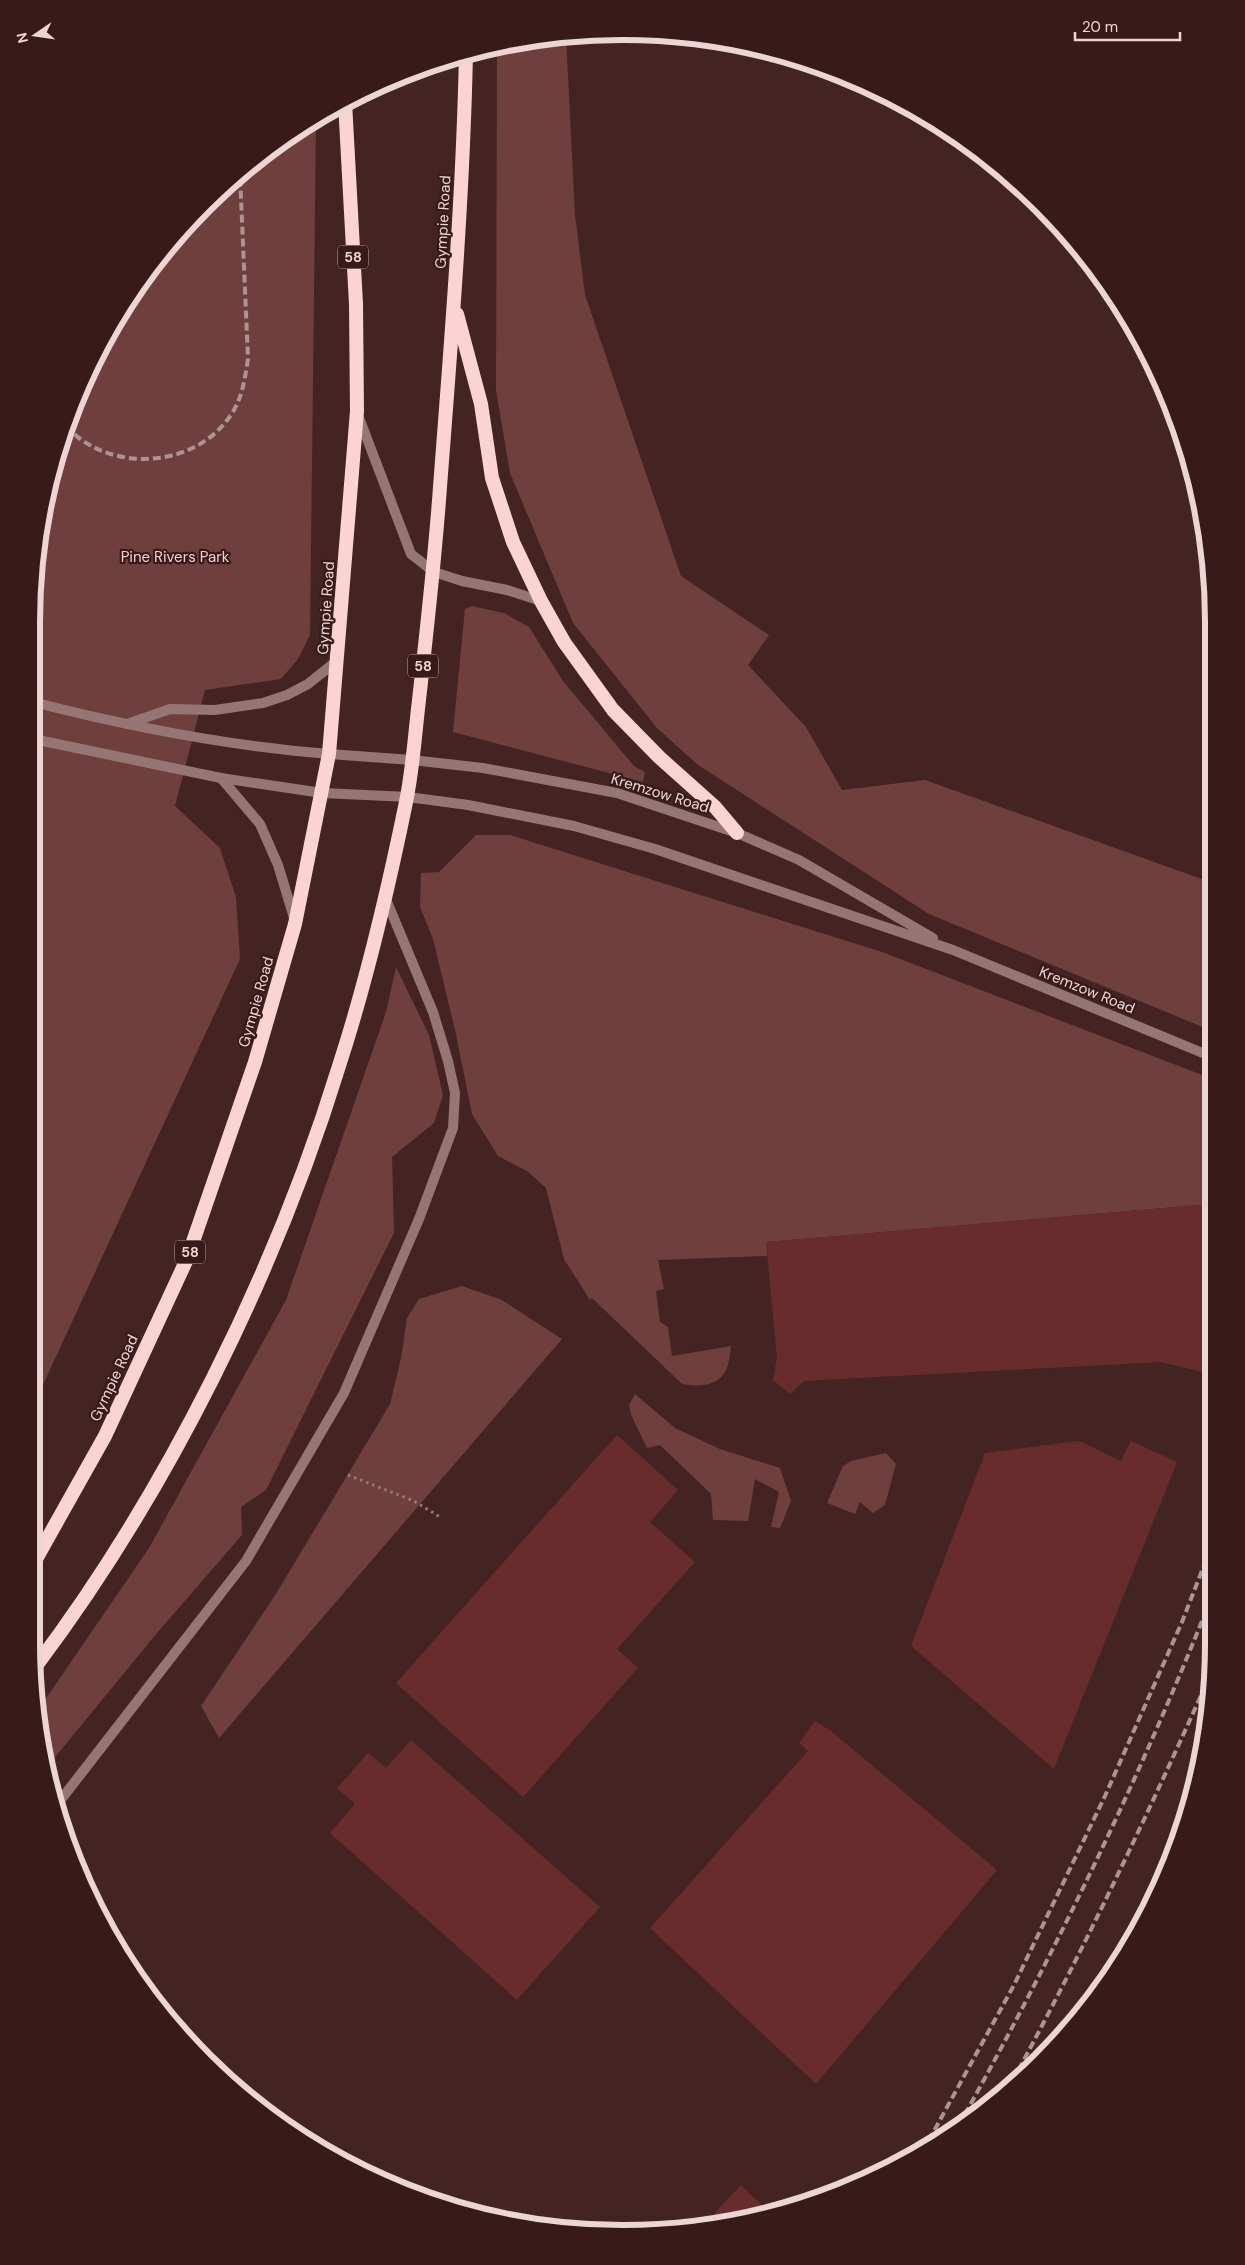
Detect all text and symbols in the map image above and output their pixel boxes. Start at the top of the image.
north arrow [10,10,60,60]
scale bar [1075,10,1180,42]
text: 20 m [1082,17,1118,37]
text: N [12,31,32,45]
street label: Gympie Road [431,175,455,269]
road number: 58 [338,246,368,268]
park label: Pine Rivers Park [121,547,230,567]
street label: Gympie Road [313,561,339,655]
road number: 58 [408,654,438,678]
street label: Kremzow Road [608,769,712,817]
street label: Gympie Road [234,954,278,1050]
street label: Kremzow Road [1036,962,1138,1018]
road number: 58 [175,1240,205,1264]
street label: Gympie Road [85,1331,143,1425]

